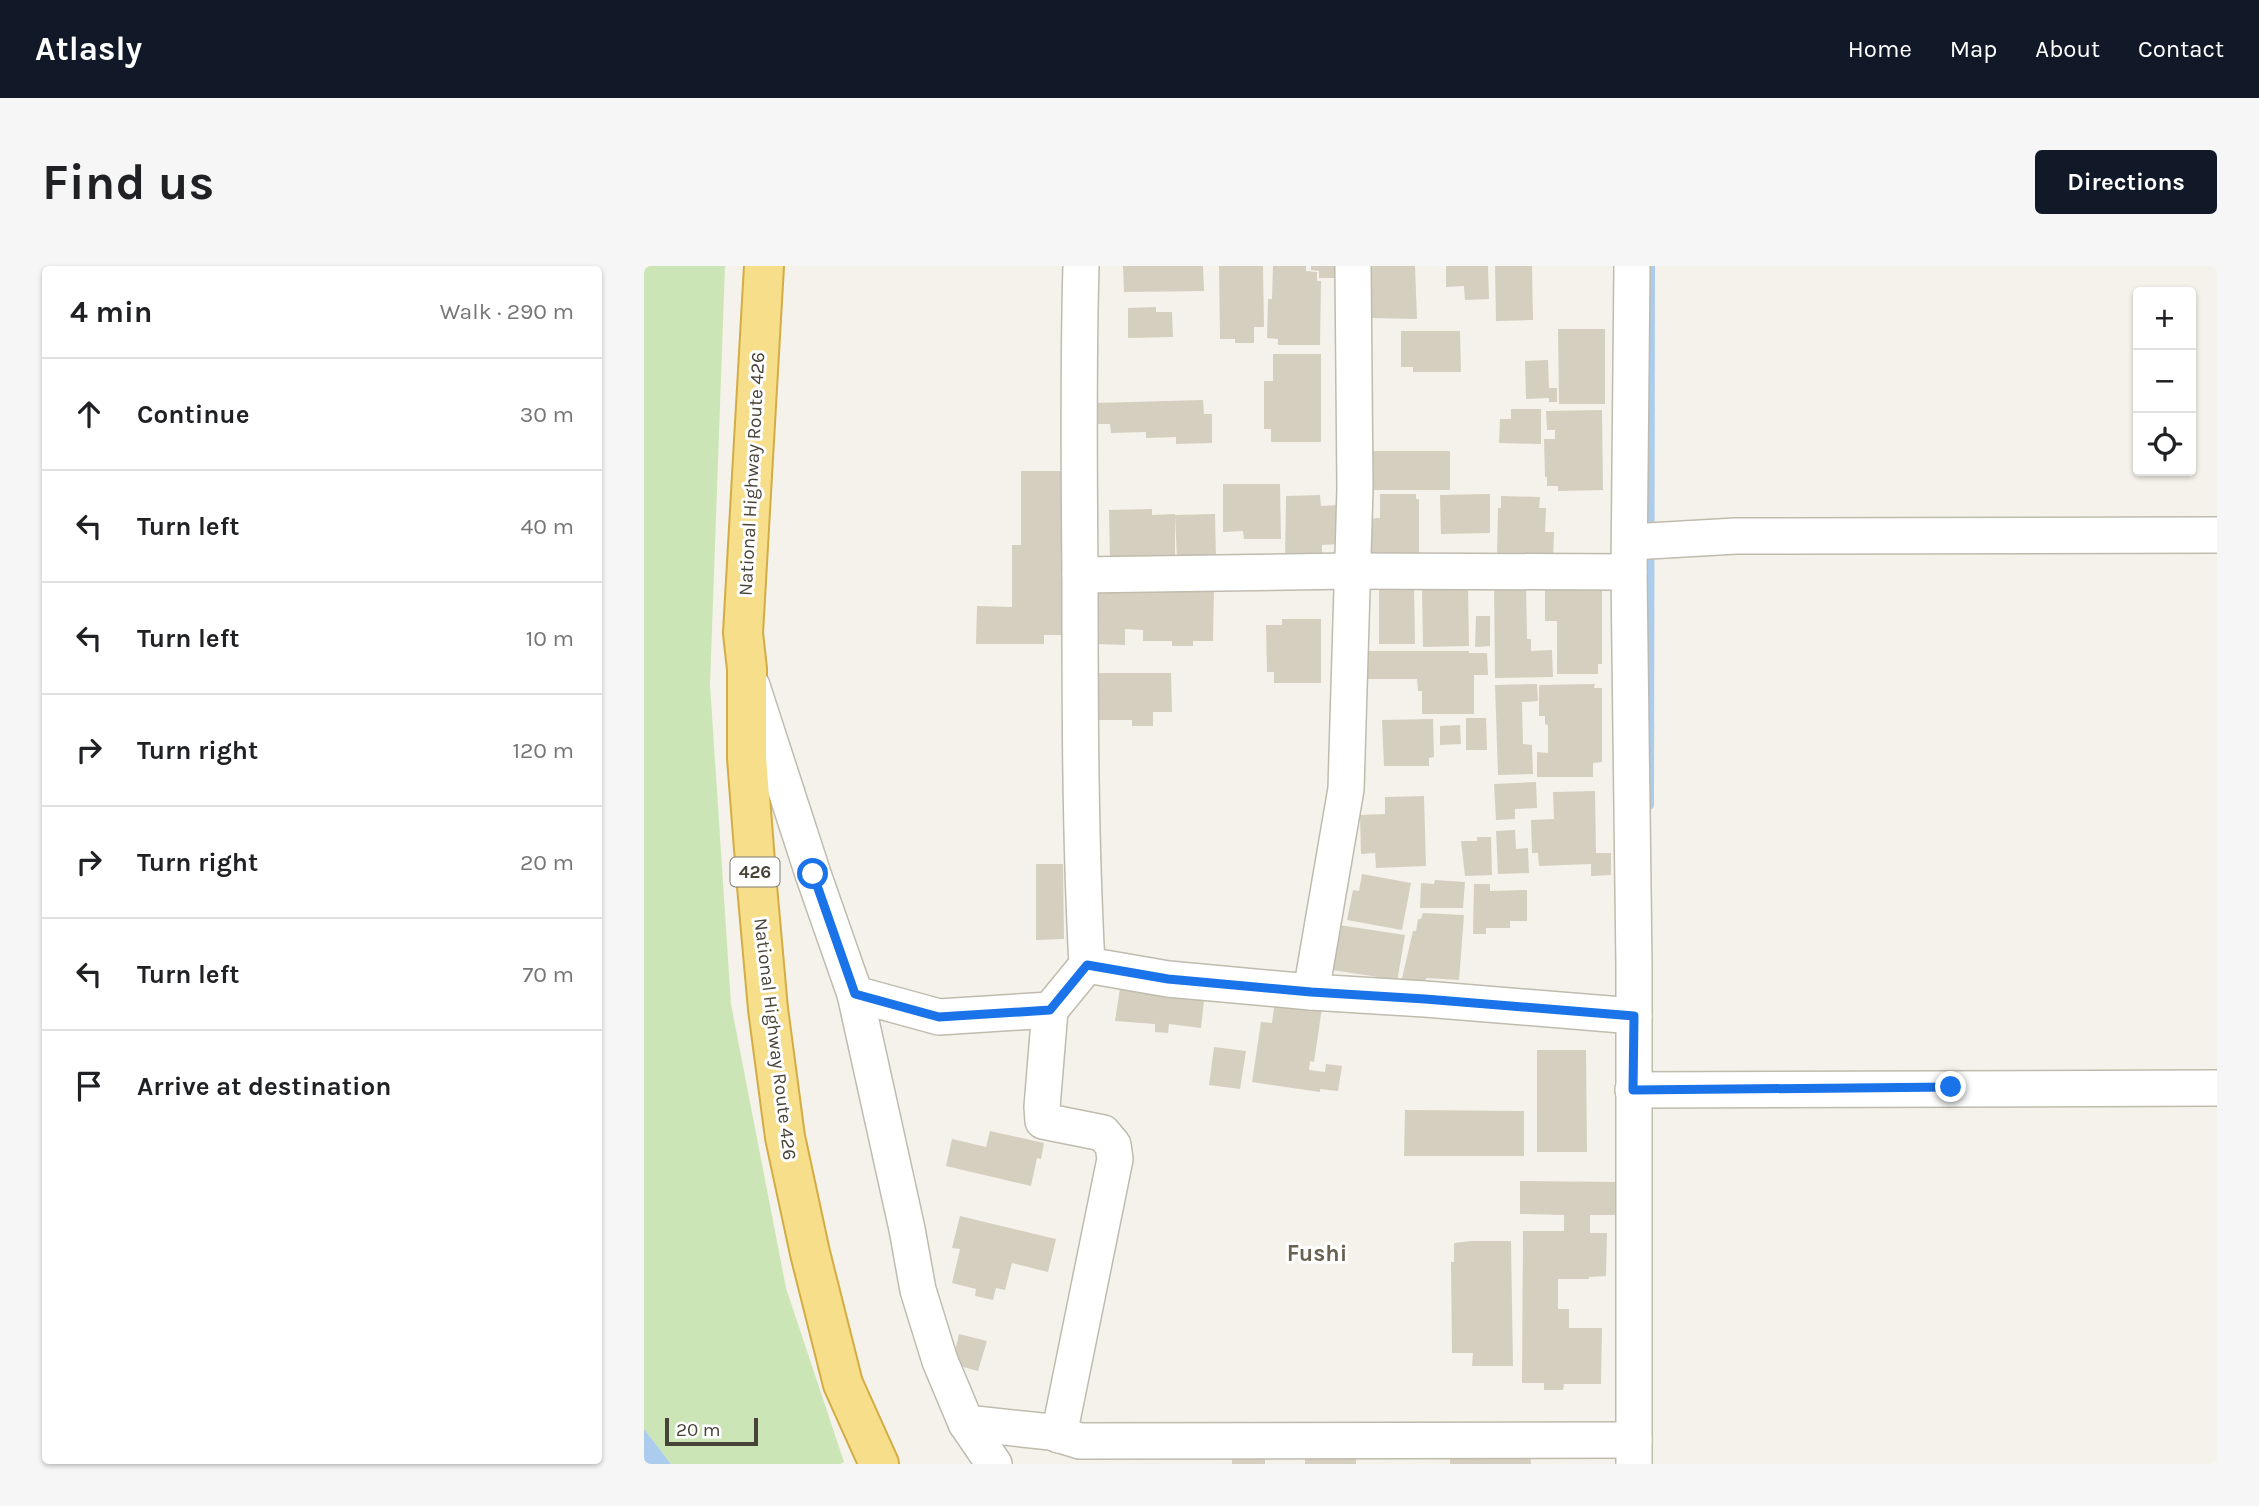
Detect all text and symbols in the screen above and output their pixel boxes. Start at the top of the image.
text: Atlasly [35,30,142,68]
text: Home [1848,35,1912,63]
text: Map [1950,35,1997,63]
text: About [2035,35,2100,63]
text: Contact [2138,35,2224,63]
button: Directions [2035,150,2217,214]
text: Find us [42,154,214,211]
map controls [2133,287,2196,476]
button: + [2133,287,2196,350]
text: 4 min [70,294,152,330]
text: Walk · 290 m [440,298,574,325]
button: − [2133,350,2196,413]
street label: National Highway Route 426 [735,352,769,596]
icon: ahead [70,395,108,433]
text: Continue [137,399,249,430]
text: 30 m [520,401,574,428]
button: locate [2133,413,2196,476]
icon: left [70,507,108,545]
text: Turn left [137,511,239,542]
text: 40 m [521,513,574,540]
icon: left [70,619,108,657]
text: Turn left [137,623,239,654]
text: 10 m [526,625,574,652]
icon: right [70,731,108,769]
text: Turn right [137,735,258,766]
text: 120 m [512,737,574,764]
icon: right [70,843,108,881]
text: Turn right [137,847,258,878]
text: 20 m [520,849,574,876]
road number: 426 [730,858,780,886]
route start [797,858,828,889]
street label: National Highway Route 426 [749,917,801,1161]
icon: left [70,955,108,993]
text: Turn left [137,959,239,990]
text: 70 m [523,961,574,988]
icon: arrive [70,1067,108,1105]
text: Arrive at destination [137,1071,391,1102]
route end [1935,1071,1966,1102]
district label: Fushi [1287,1240,1347,1267]
scale bar [665,1415,758,1447]
text: 20 m [676,1419,721,1441]

